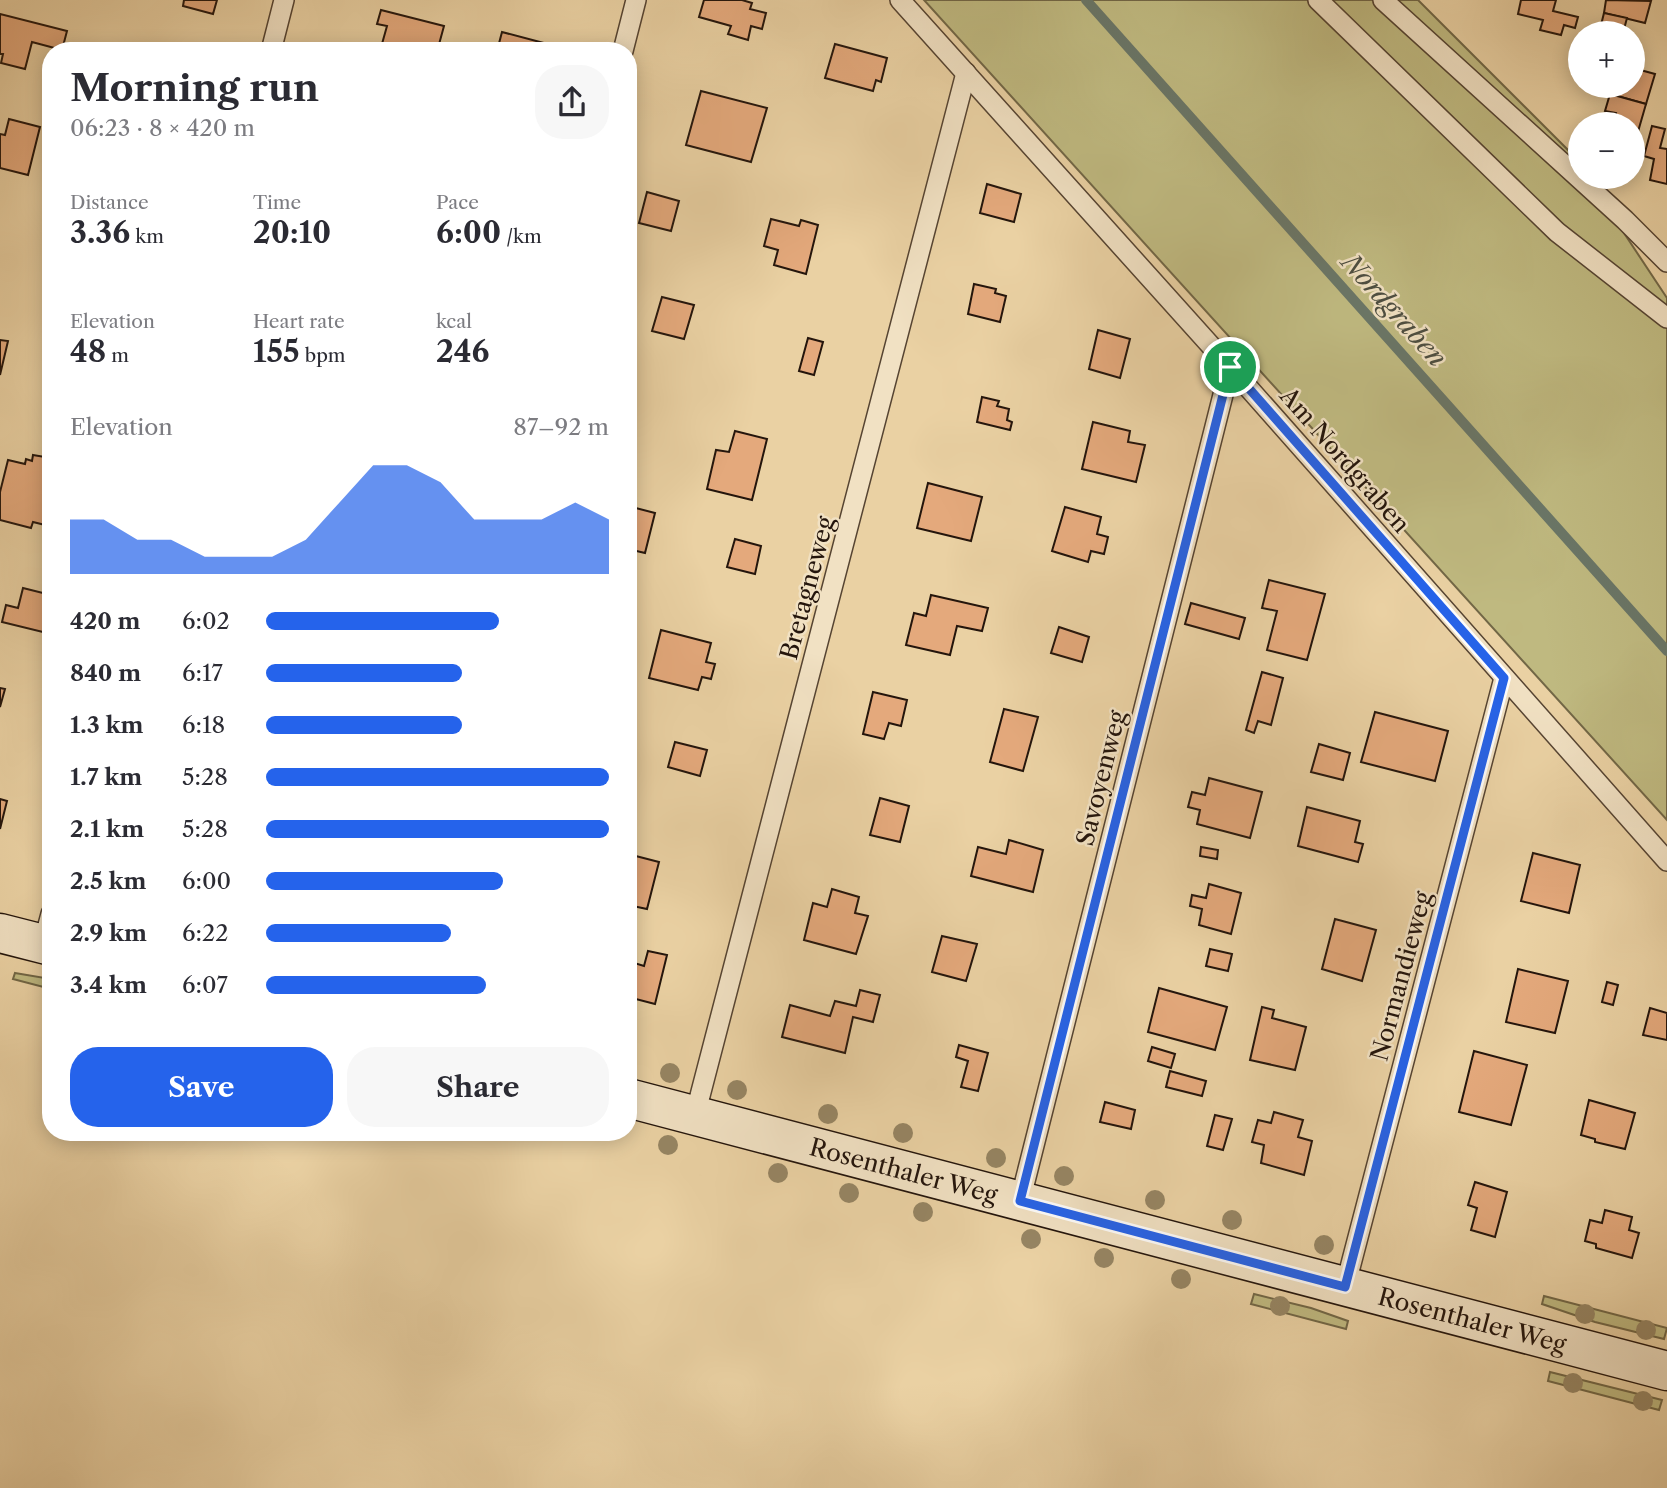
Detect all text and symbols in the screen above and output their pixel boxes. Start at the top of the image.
map controls [1568,21,1645,189]
button: + [1568,21,1645,98]
text: Morning run [70,64,319,111]
button: share [535,65,609,139]
button: − [1568,112,1645,189]
text: 06:23 · 8 × 420 m [70,114,255,142]
text: Distance [70,191,149,214]
text: Time [253,191,301,214]
text: Pace [436,191,479,214]
text: 3.36 [70,214,130,251]
text: 20:10 [253,214,331,251]
text: 6:00 [436,214,501,251]
text: km [130,225,164,248]
text: /km [501,225,542,248]
water label: Nordgraben [1333,245,1453,373]
text: Elevation [70,310,155,333]
text: Heart rate [253,310,345,333]
text: kcal [436,310,472,333]
text: 48 [70,333,106,370]
text: 155 [253,333,300,370]
text: 246 [436,333,489,370]
pin [1200,337,1260,397]
text: m [106,344,129,367]
text: bpm [300,344,346,367]
icon: arrive [1211,348,1249,386]
street label: Am Nordgraben [1273,381,1416,539]
text: Elevation [70,413,173,441]
text: 87–92 m [513,413,609,441]
street label: Bretagneweg [774,513,840,663]
text: 420 m [70,607,141,635]
text: 6:02 [182,607,230,635]
text: 840 m [70,659,141,687]
text: 6:17 [182,659,223,687]
street label: Savoyenweg [1070,707,1132,849]
text: 1.3 km [70,711,144,739]
text: 6:18 [182,711,225,739]
text: 1.7 km [70,763,142,791]
text: 5:28 [182,763,228,791]
text: 2.1 km [70,815,144,843]
text: 5:28 [182,815,228,843]
text: 2.5 km [70,867,146,895]
text: 6:00 [182,867,231,895]
street label: Normandieweg [1364,888,1438,1064]
text: 2.9 km [70,919,147,947]
text: 6:22 [182,919,228,947]
text: 3.4 km [70,971,147,999]
text: 6:07 [182,971,228,999]
button: Save [70,1047,333,1127]
button: Share [347,1047,609,1127]
street label: Rosenthaler Weg [806,1132,1001,1209]
street label: Rosenthaler Weg [1375,1281,1570,1359]

